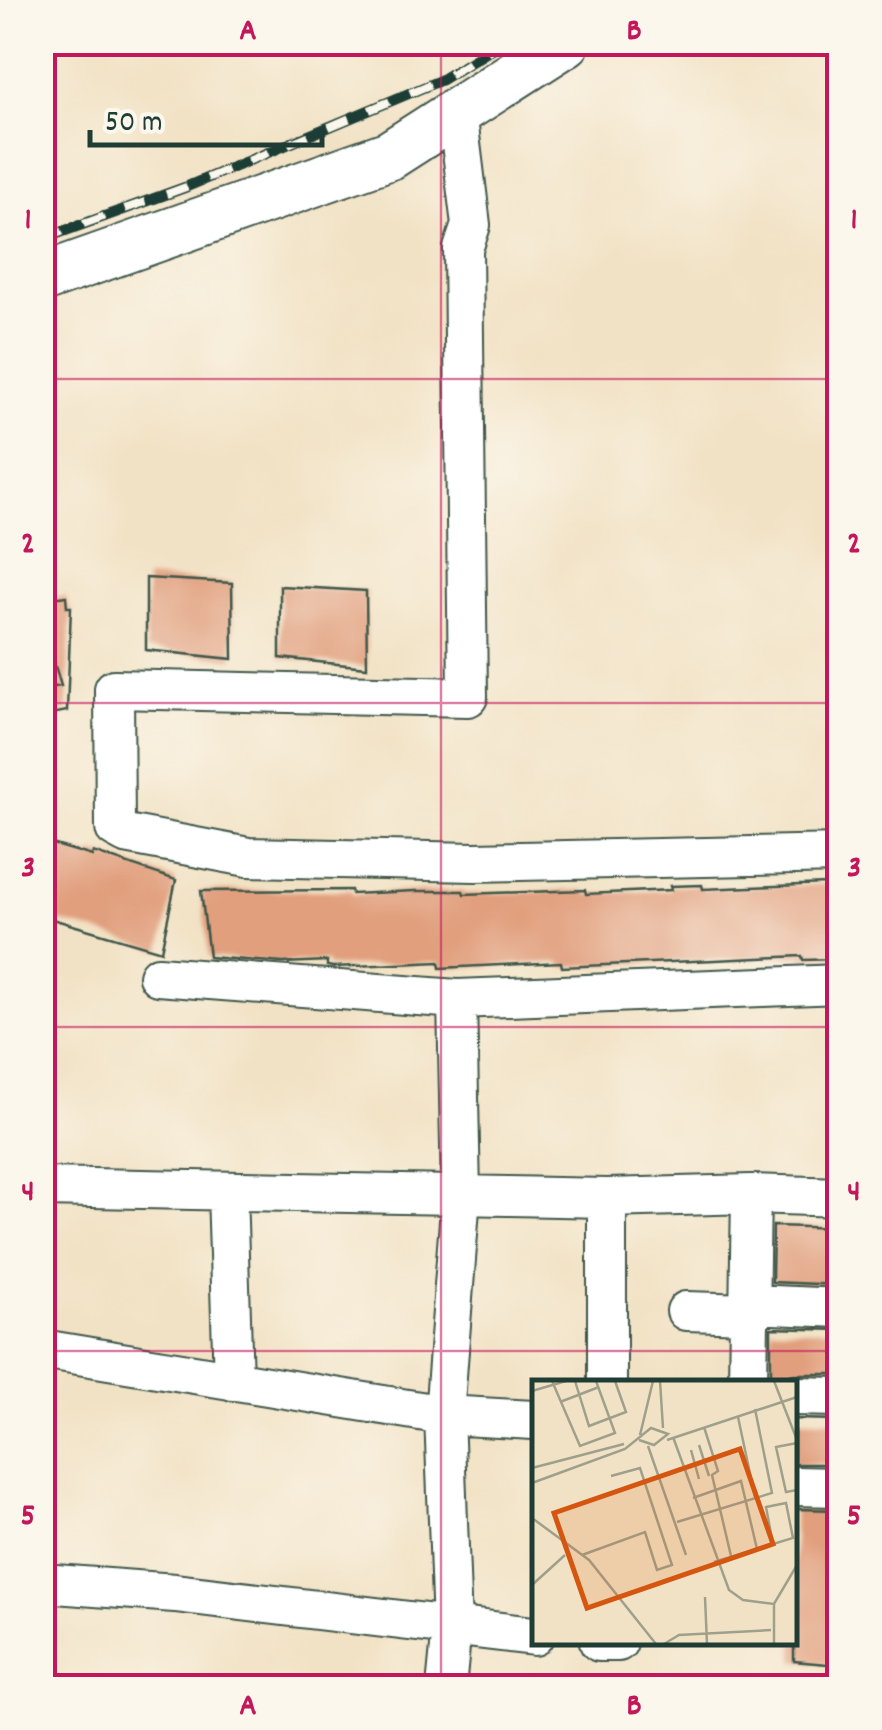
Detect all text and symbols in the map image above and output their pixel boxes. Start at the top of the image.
text: A [239,10,257,56]
text: B [626,10,642,56]
scale bar [90,85,322,147]
text: 50 m [105,103,163,146]
text: 1 [24,199,32,245]
text: 1 [850,199,858,245]
text: 2 [21,523,35,569]
text: 2 [847,523,861,569]
text: 3 [21,847,35,893]
text: 3 [847,847,861,893]
text: 4 [21,1171,35,1217]
text: 4 [847,1171,861,1217]
inset map [532,1380,797,1645]
text: 5 [21,1495,35,1541]
text: 5 [847,1495,861,1541]
text: A [239,1685,257,1730]
text: B [626,1685,642,1730]

